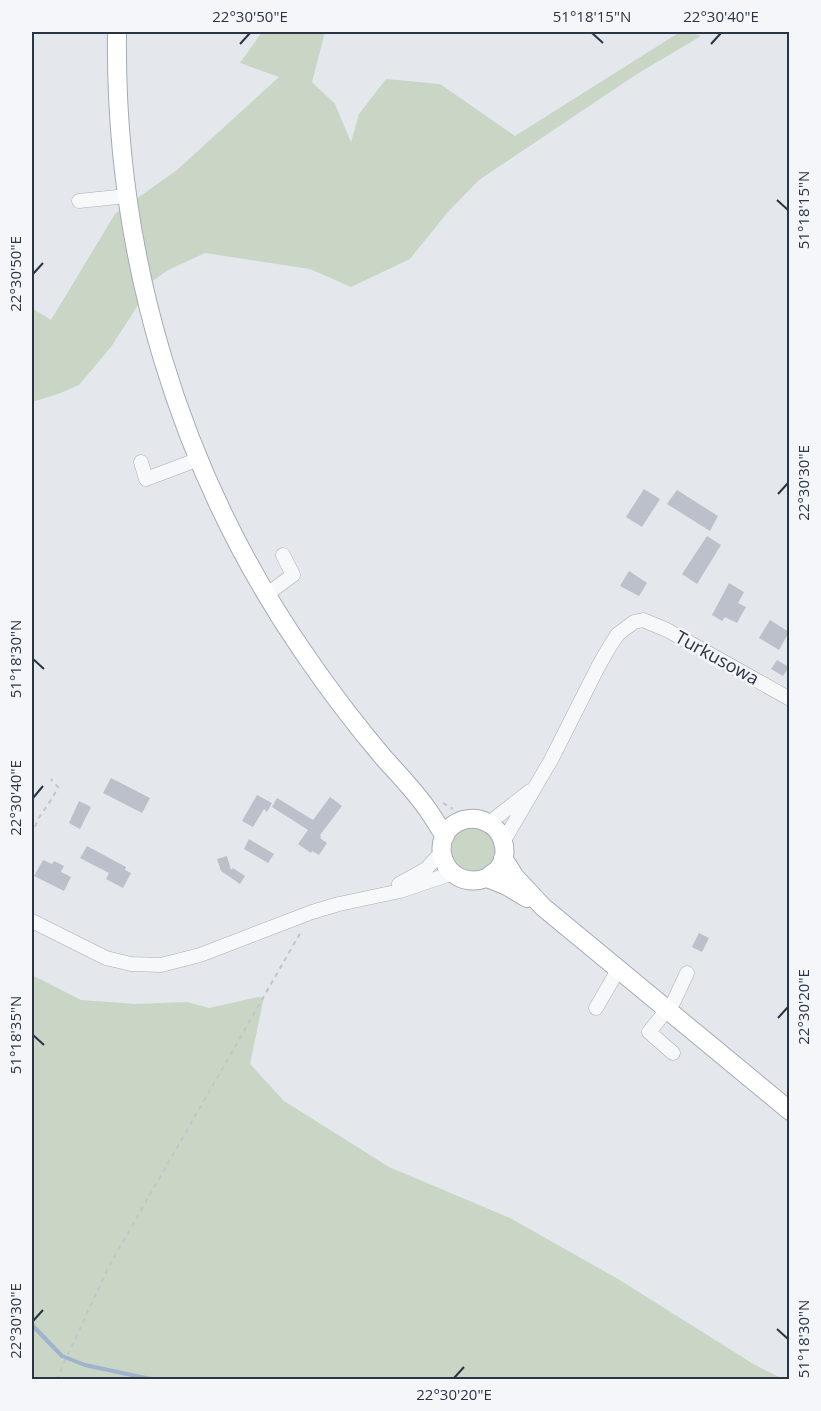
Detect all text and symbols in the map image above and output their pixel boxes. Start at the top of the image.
text: 22°30'50"E [212,6,288,26]
text: 51°18'15"N [553,6,631,26]
text: 22°30'40"E [683,6,759,26]
text: 51°18'15"N [793,171,813,249]
text: 22°30'50"E [5,236,25,312]
text: 22°30'30"E [793,445,813,521]
text: 51°18'30"N [5,620,25,698]
street label: Turkusowa [671,624,764,690]
text: 22°30'40"E [5,760,25,836]
text: 22°30'20"E [793,969,813,1045]
text: 51°18'35"N [5,996,25,1074]
text: 22°30'30"E [5,1283,25,1359]
text: 51°18'30"N [793,1300,813,1378]
text: 22°30'20"E [416,1384,492,1404]

